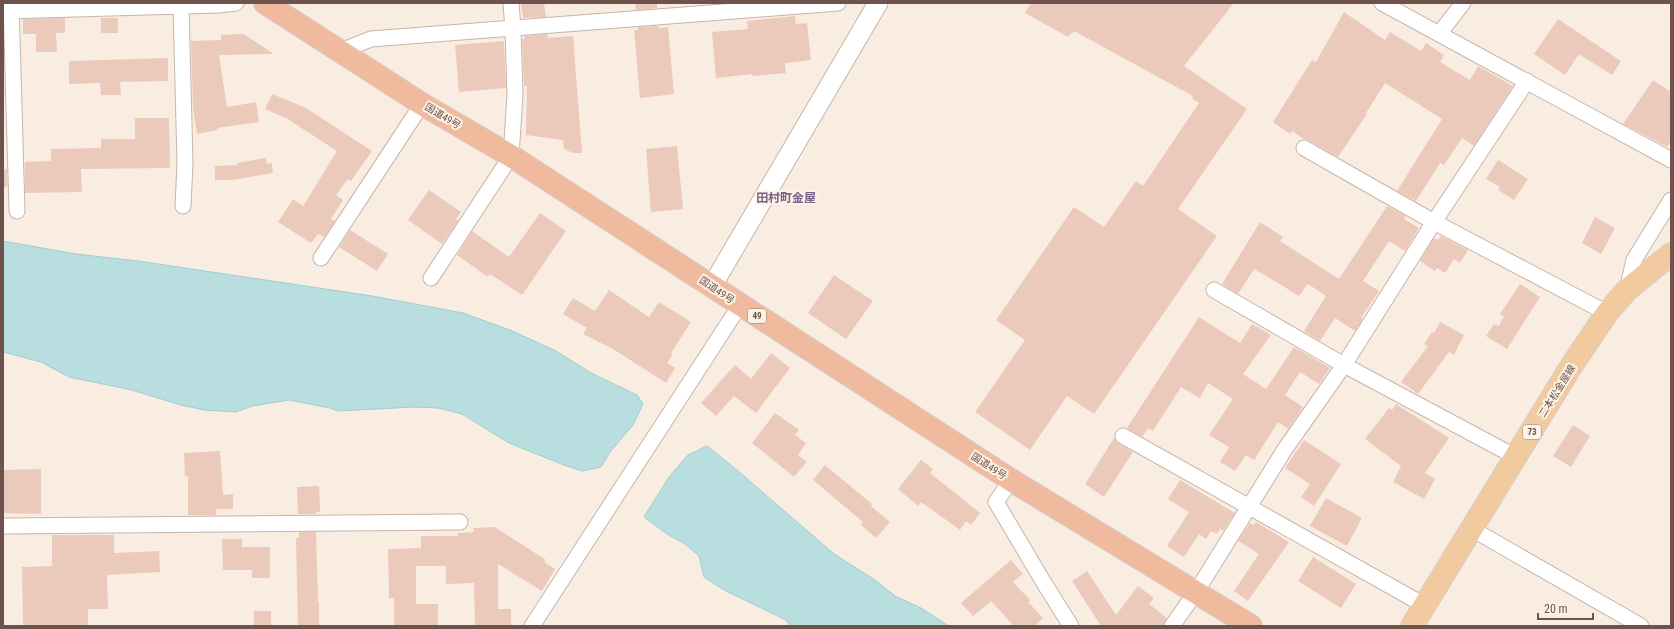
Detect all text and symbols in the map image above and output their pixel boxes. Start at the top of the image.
street label: 国道49号 [423,101,463,131]
district label: 田村町金屋 [756,191,816,205]
street label: 国道49号 [697,274,737,306]
road number: 49 [748,309,766,323]
street label: 二本松金屋線 [1536,363,1578,419]
road number: 73 [1523,425,1541,439]
street label: 国道49号 [969,451,1009,481]
scale bar [1538,595,1593,621]
text: 20 m [1544,602,1568,616]

